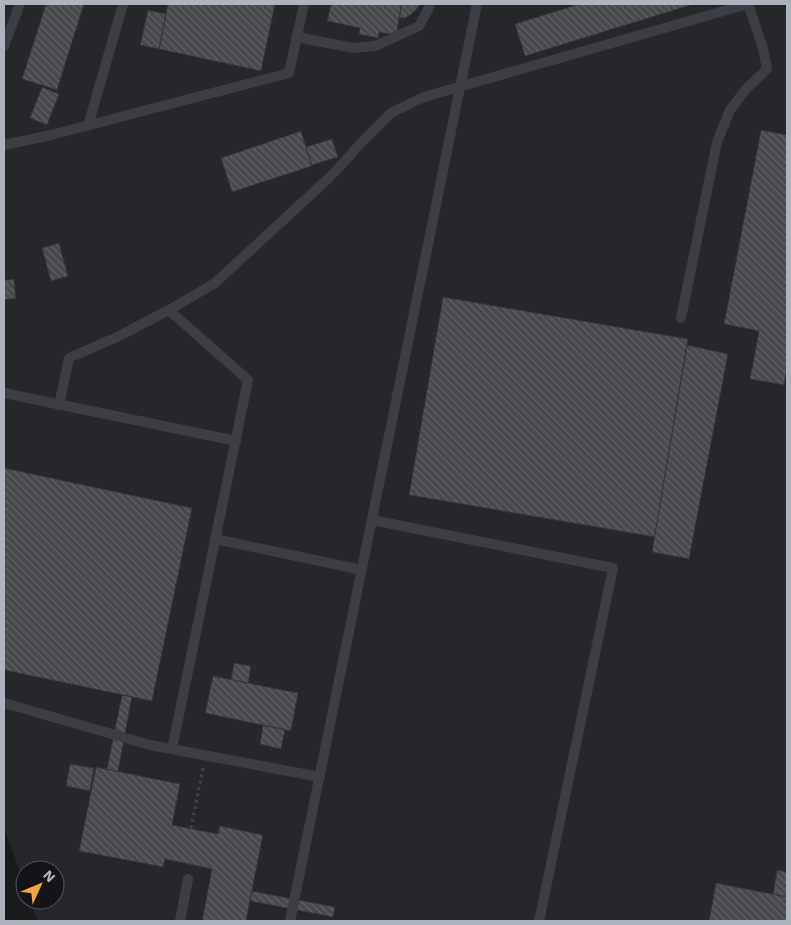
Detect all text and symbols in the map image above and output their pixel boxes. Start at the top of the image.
north arrow [15,860,65,910]
text: N [40,867,59,885]

